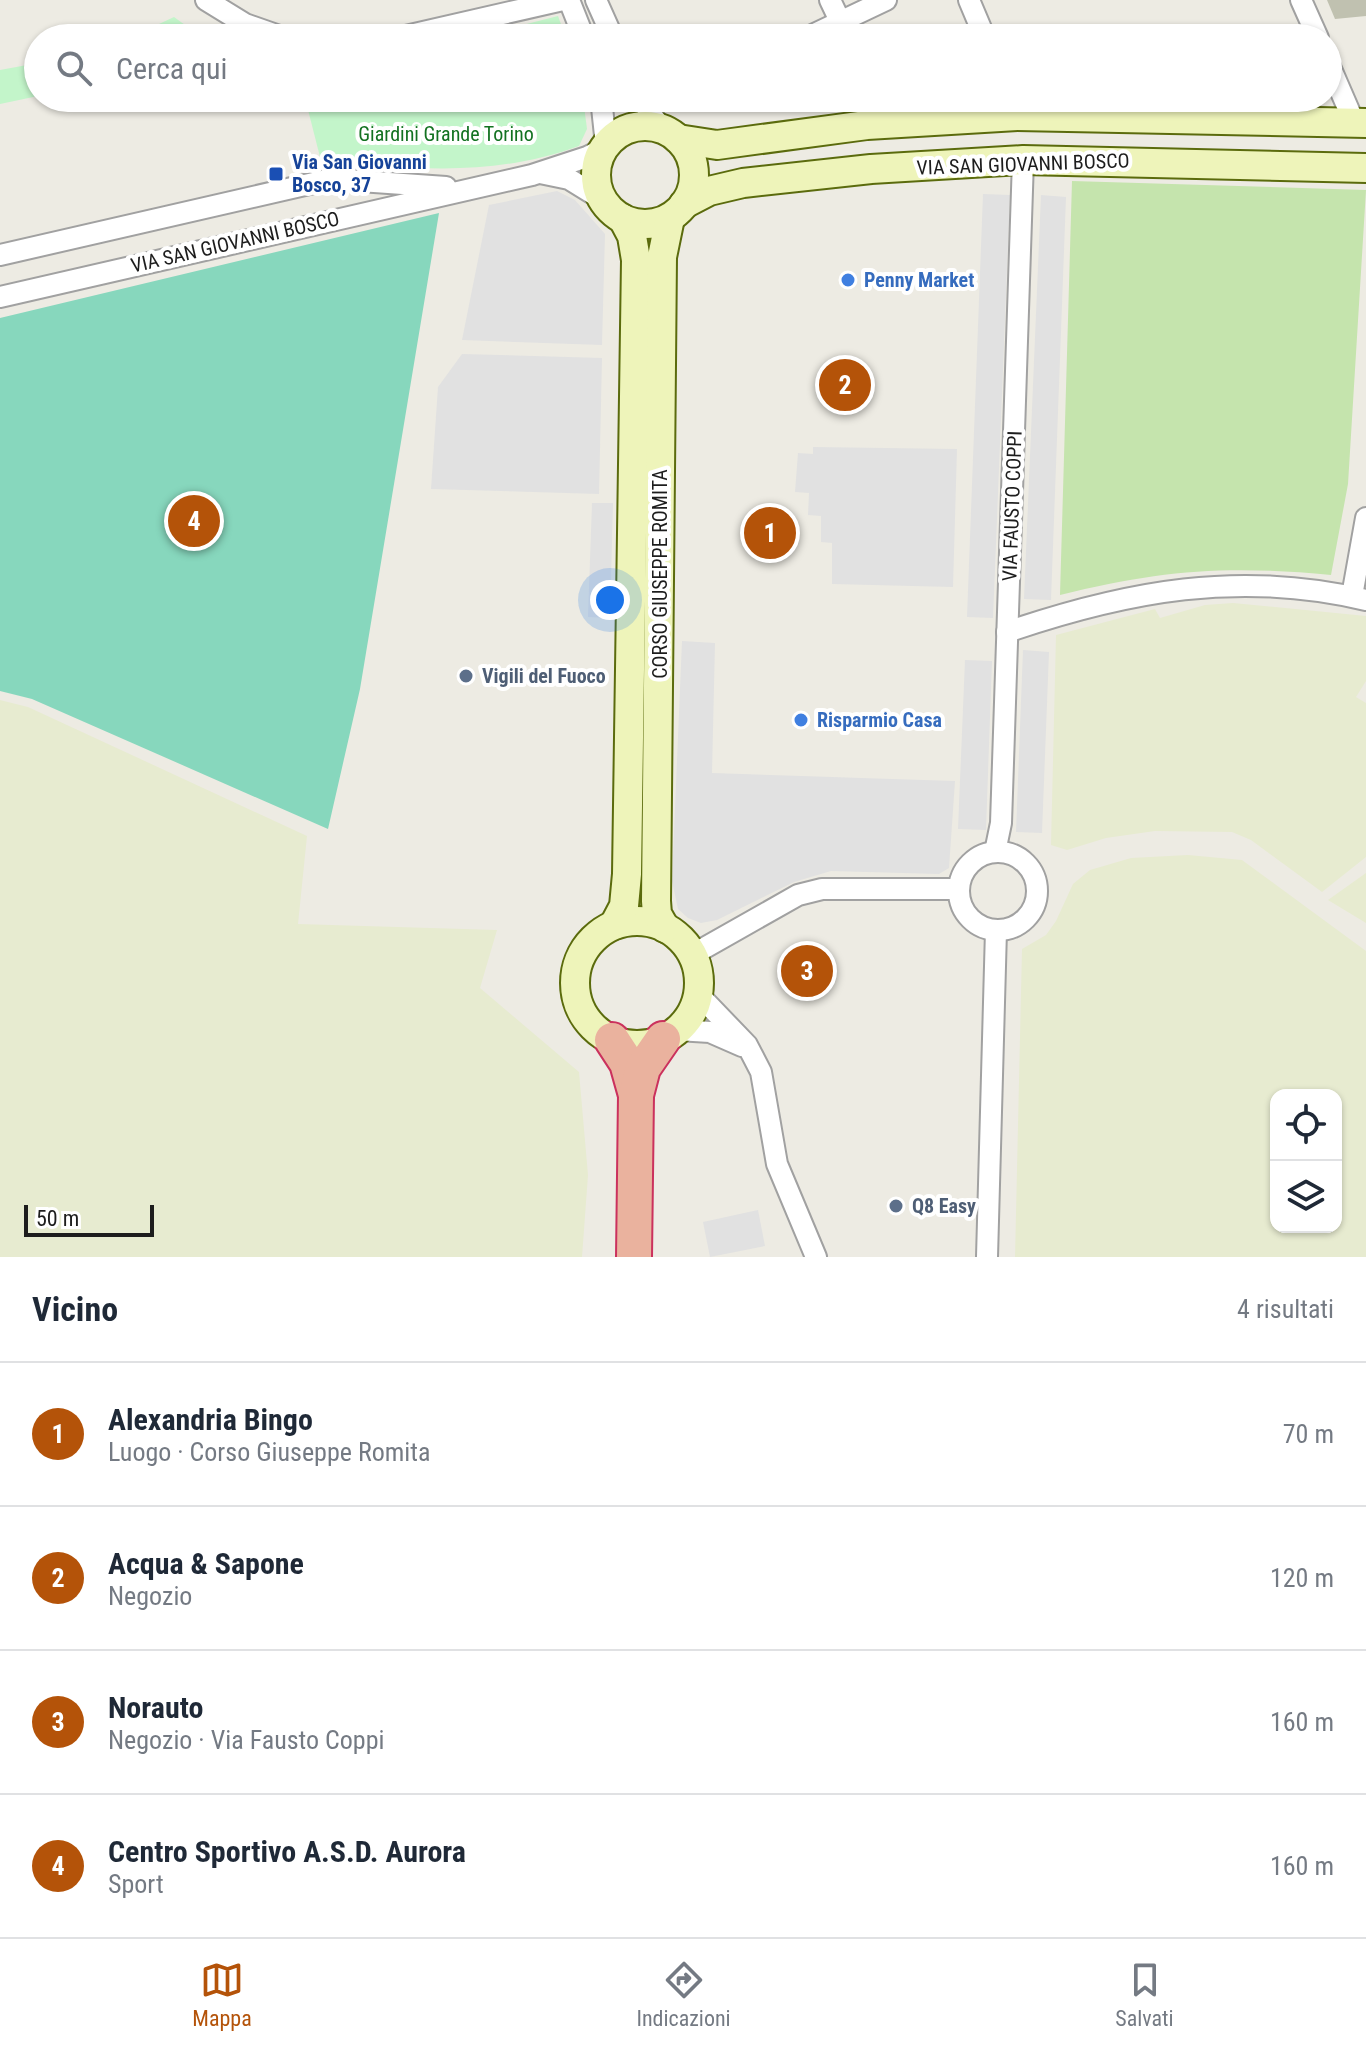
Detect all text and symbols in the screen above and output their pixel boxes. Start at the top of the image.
search box [24,24,1342,112]
icon: search [52,46,96,90]
text: Cerca qui [116,51,227,86]
park label: Giardini Grande Torino [358,122,534,146]
street label: VIA SAN GIOVANNI BOSCO [916,148,1130,180]
place label: Via San Giovanni Bosco, 37 [292,150,427,197]
marker: Via San Giovanni Bosco, 37 [267,165,285,183]
street label: VIA SAN GIOVANNI BOSCO [128,206,342,278]
place label: Penny Market [864,268,974,292]
marker: Penny Market [839,271,857,289]
pin: 2 [819,355,871,415]
street label: VIA FAUSTO COPPI [997,430,1027,582]
street label: CORSO GIUSEPPE ROMITA [648,469,672,679]
pin: 4 [168,491,220,551]
pin: 1 [744,503,796,563]
your location [590,580,630,620]
place label: Vigili del Fuoco [482,664,606,688]
marker: Vigili del Fuoco [457,667,475,685]
place label: Risparmio Casa [817,708,942,732]
marker: Risparmio Casa [792,711,810,729]
pin: 3 [781,941,833,1001]
map controls [1270,1089,1342,1233]
button: locate [1270,1089,1342,1161]
button: layers [1270,1161,1342,1233]
place label: Q8 Easy [912,1194,976,1218]
marker: Q8 Easy [887,1197,905,1215]
scale bar [24,1201,154,1237]
text: 50 m [36,1206,79,1231]
text: Vicino [32,1289,118,1329]
text: 4 risultati [1237,1294,1334,1324]
text: Alexandria Bingo [108,1402,313,1437]
text: 1 [51,1419,65,1449]
text: 70 m [1283,1419,1334,1449]
text: Luogo · Corso Giuseppe Romita [108,1437,430,1467]
text: Acqua & Sapone [108,1546,304,1581]
text: 2 [51,1563,65,1593]
text: 120 m [1270,1563,1334,1593]
text: Negozio [108,1581,192,1611]
text: Norauto [108,1690,203,1725]
text: 3 [51,1707,65,1737]
text: 160 m [1270,1707,1334,1737]
text: Negozio · Via Fausto Coppi [108,1725,384,1755]
text: Centro Sportivo A.S.D. Aurora [108,1834,466,1869]
text: 4 [51,1851,65,1881]
text: 160 m [1270,1851,1334,1881]
text: Sport [108,1869,164,1899]
tab: Mappa [192,1958,252,2031]
tab: Indicazioni [636,1958,731,2031]
tab: Salvati [1115,1958,1174,2031]

